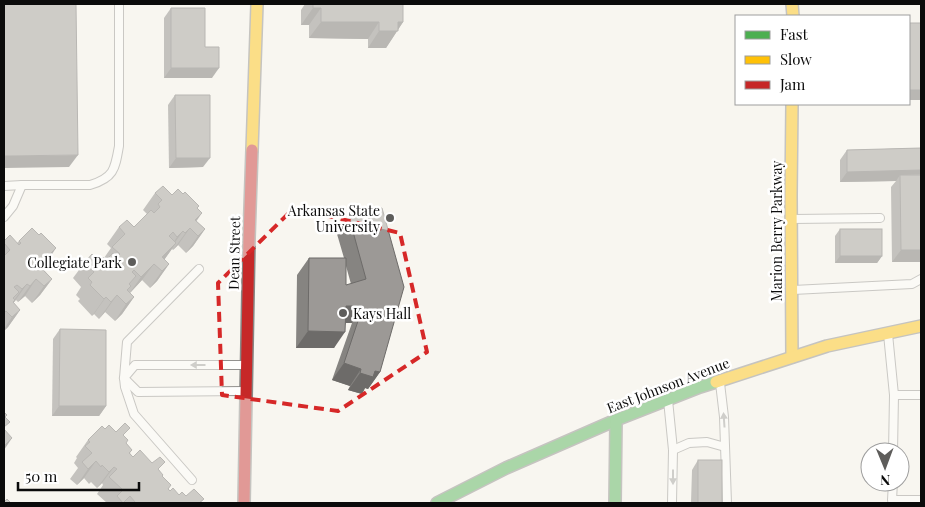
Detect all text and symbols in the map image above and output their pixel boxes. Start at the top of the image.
legend [735,15,910,105]
text: Fast [780,24,809,44]
text: Slow [780,49,812,69]
text: Jam [779,74,806,94]
street label: Marion Berry Parkway [767,161,786,301]
place label: Arkansas State University [287,201,380,236]
marker: Arkansas State University [384,212,396,224]
street label: Dean Street [224,215,244,290]
place label: Collegiate Park [27,253,122,272]
marker: Collegiate Park [126,256,138,268]
place label: Kays Hall [353,304,411,323]
marker: Kays Hall [337,307,349,319]
street label: East Johnson Avenue [604,353,732,417]
one-way arrow [190,361,206,369]
one-way arrow [720,411,728,427]
north arrow [860,442,910,492]
scale bar [18,460,139,492]
text: 50 m [25,466,58,486]
one-way arrow [669,469,677,485]
text: N [880,471,890,490]

